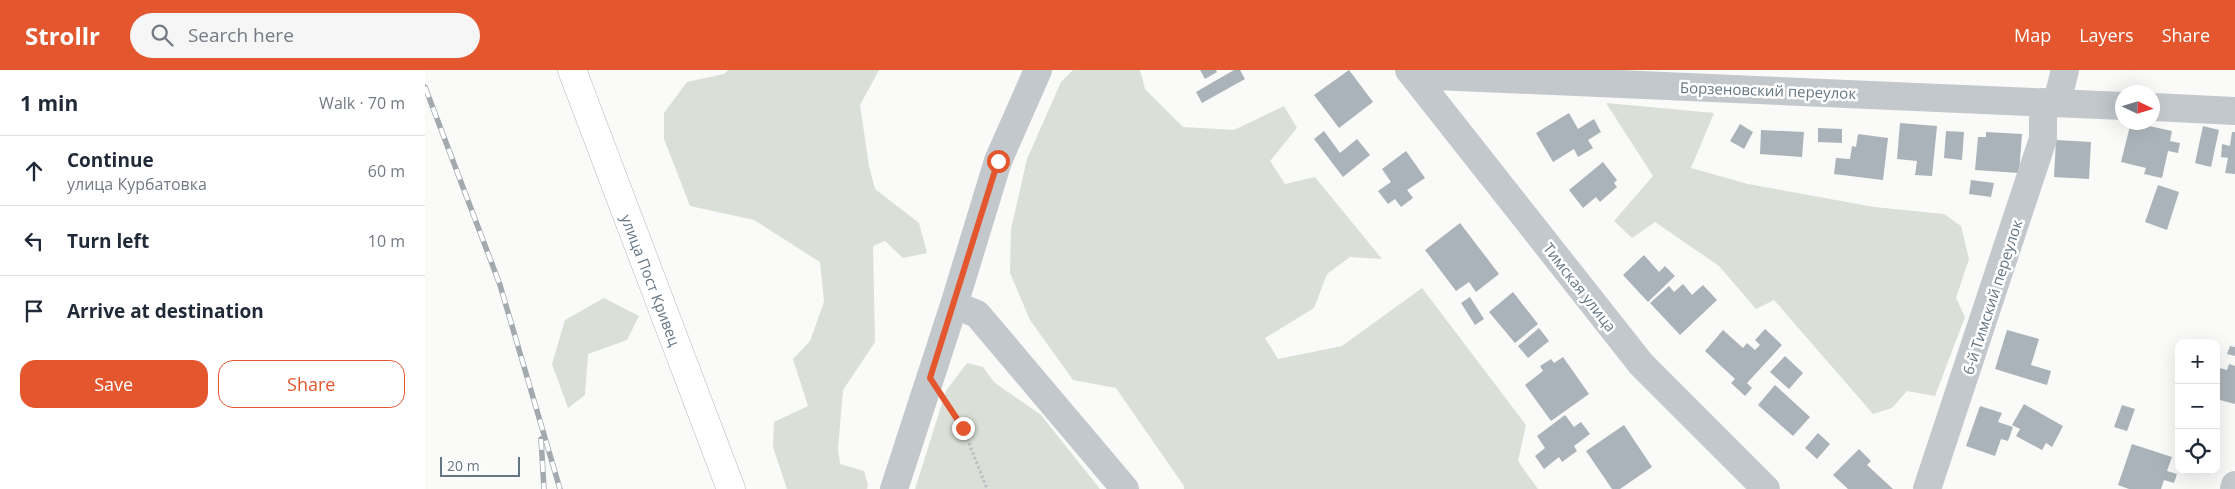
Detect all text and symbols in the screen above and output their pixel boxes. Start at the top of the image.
search box [130,13,480,58]
text: Strollr [25,19,100,52]
icon: search [148,21,176,49]
text: Search here [188,22,294,48]
text: Map [2014,23,2051,47]
text: Layers [2079,23,2134,47]
text: Share [2162,23,2210,47]
street label: Борзеновский переулок [1680,77,1857,103]
north arrow [2115,85,2160,130]
text: 1 min [20,89,78,117]
text: Walk · 70 m [319,92,405,114]
text: Continue [67,147,154,173]
route start [987,150,1010,173]
icon: ahead [20,157,48,185]
text: 60 m [368,160,405,182]
text: улица Курбатовка [67,173,207,195]
street label: улица Пост Кривец [617,211,686,349]
street label: 6-й Тимский переулок [1958,217,2027,377]
icon: left [20,227,48,255]
text: Turn left [67,228,149,254]
text: 10 m [368,230,405,252]
street label: Тимская улица [1539,238,1621,336]
icon: arrive [20,297,48,325]
text: Arrive at destination [67,298,264,324]
map controls [2175,339,2220,474]
button: + [2175,339,2220,384]
button: Save [20,360,208,408]
button: Share [218,360,405,408]
button: − [2175,384,2220,429]
route end [952,417,975,440]
button: locate [2175,429,2220,474]
scale bar [440,454,520,477]
text: 20 m [447,456,480,475]

